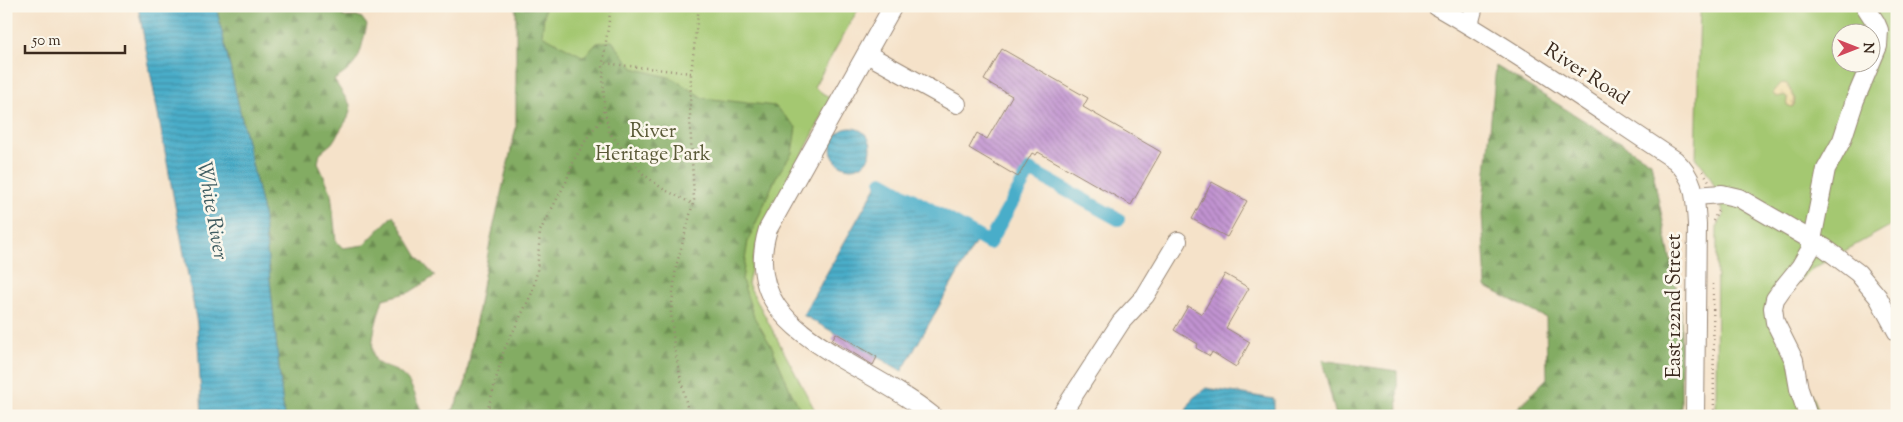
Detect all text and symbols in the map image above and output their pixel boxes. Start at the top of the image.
scale bar [25,22,125,54]
north arrow [1830,22,1880,72]
text: 50 m [31,31,61,52]
street label: River Road [1538,37,1634,113]
text: N [1857,42,1877,54]
park label: River Heritage Park [595,118,711,170]
water label: White River [188,160,234,263]
street label: East 122nd Street [1661,234,1690,378]

